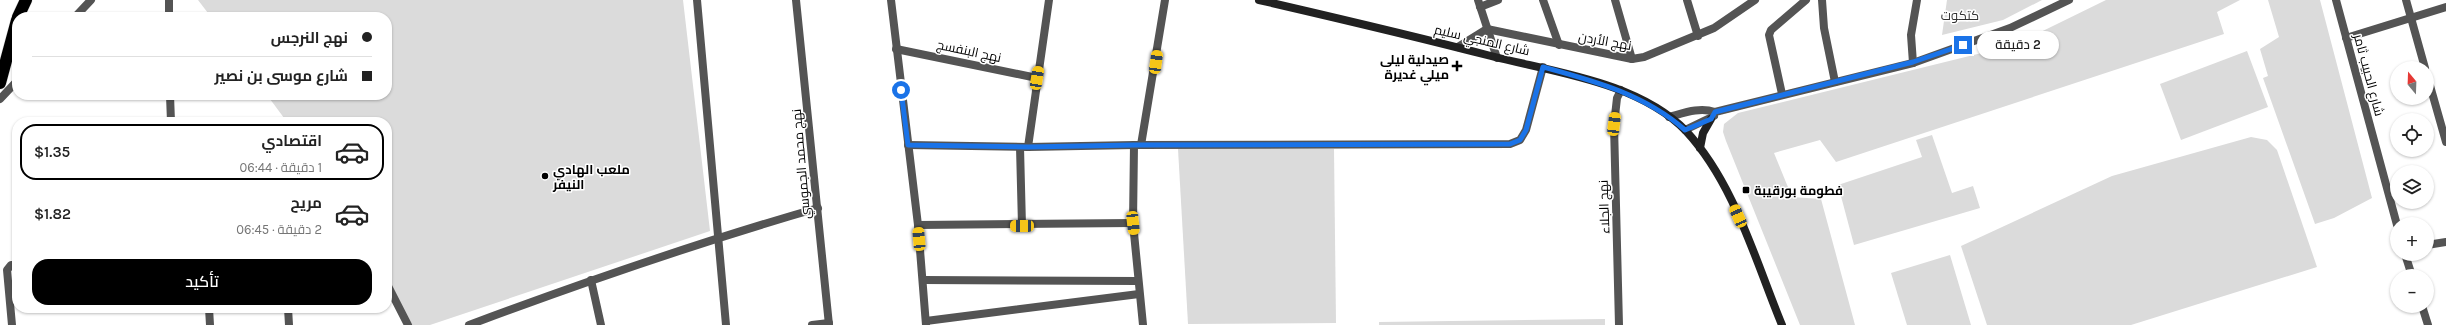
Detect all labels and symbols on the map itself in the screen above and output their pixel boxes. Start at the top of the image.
park label: كتكوت [1941,8,1979,23]
street label: شارع المنجي سليم [1432,22,1531,61]
street label: نهج الأردن [1577,29,1633,54]
callout: 2 دقيقة [1977,31,2059,59]
street label: شارع الحبيب ثامر [2350,31,2387,118]
route end [1954,36,1972,54]
street label: نهج البنفسج [935,37,1003,66]
car [1148,49,1164,75]
place label: صيدلية ليلى ميلي غديرة [1380,52,1449,86]
marker: صيدلية ليلى ميلي غديرة [1452,61,1462,71]
north arrow [2390,61,2434,105]
car [1029,65,1045,91]
route start [892,81,910,99]
street label: نهج محمد الجموسي [789,108,816,220]
car [1607,111,1621,137]
place label: ملعب الهادي النيفر [552,162,630,192]
marker: ملعب الهادي النيفر [540,171,550,181]
street label: نهج الجلاء [1596,180,1613,234]
place label: فطومة بورقيبة [1754,183,1843,199]
marker: فطومة بورقيبة [1741,185,1751,195]
car [1728,203,1748,229]
car [1126,210,1140,236]
car [1010,220,1034,232]
car [912,227,926,251]

